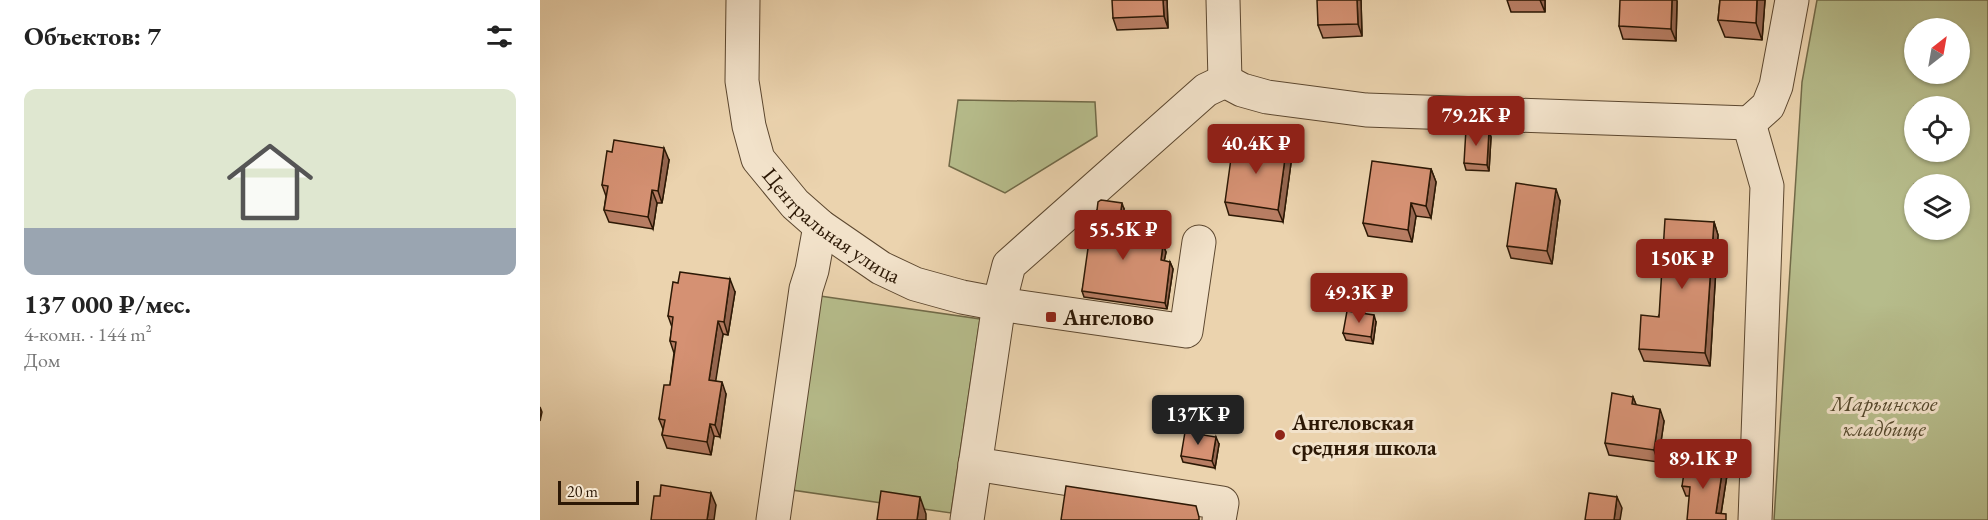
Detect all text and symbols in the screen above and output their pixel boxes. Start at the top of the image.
north arrow [1904,18,1970,84]
map controls [1904,18,1970,240]
text: Объектов: 7 [24,19,161,53]
icon: filters [483,20,516,53]
pin: 79.2K ₽ [1421,96,1531,147]
button: locate [1904,96,1970,162]
text: 79.2K ₽ [1442,102,1510,128]
pin: 40.4K ₽ [1201,124,1311,175]
icon: home [216,128,324,236]
text: 40.4K ₽ [1222,130,1290,156]
street label: Центральная улица [756,161,905,290]
button: layers [1904,174,1970,240]
pin: 55.5K ₽ [1068,210,1178,261]
text: 55.5K ₽ [1089,216,1157,242]
pin: 150K ₽ [1633,239,1731,290]
text: 150K ₽ [1650,245,1714,271]
pin: 49.3K ₽ [1304,273,1414,324]
text: 49.3K ₽ [1325,279,1393,305]
text: 137 000 ₽/мес. [24,287,191,321]
place label: Ангелово [1062,303,1154,332]
marker: Ангелово [1044,310,1058,324]
text: 4-комн. · 144 m² [24,321,152,347]
text: Дом [24,347,60,373]
park label: Марьинское кладбище [1829,389,1938,443]
pin: 137K ₽ [1149,395,1247,446]
text: 137K ₽ [1166,401,1230,427]
place label: Ангеловская средняя школа [1291,408,1437,462]
marker: Ангеловская средняя школа [1273,428,1287,442]
pin: 89.1K ₽ [1648,439,1758,490]
text: 89.1K ₽ [1669,445,1737,471]
scale bar [558,478,639,506]
text: 20 m [567,481,598,502]

